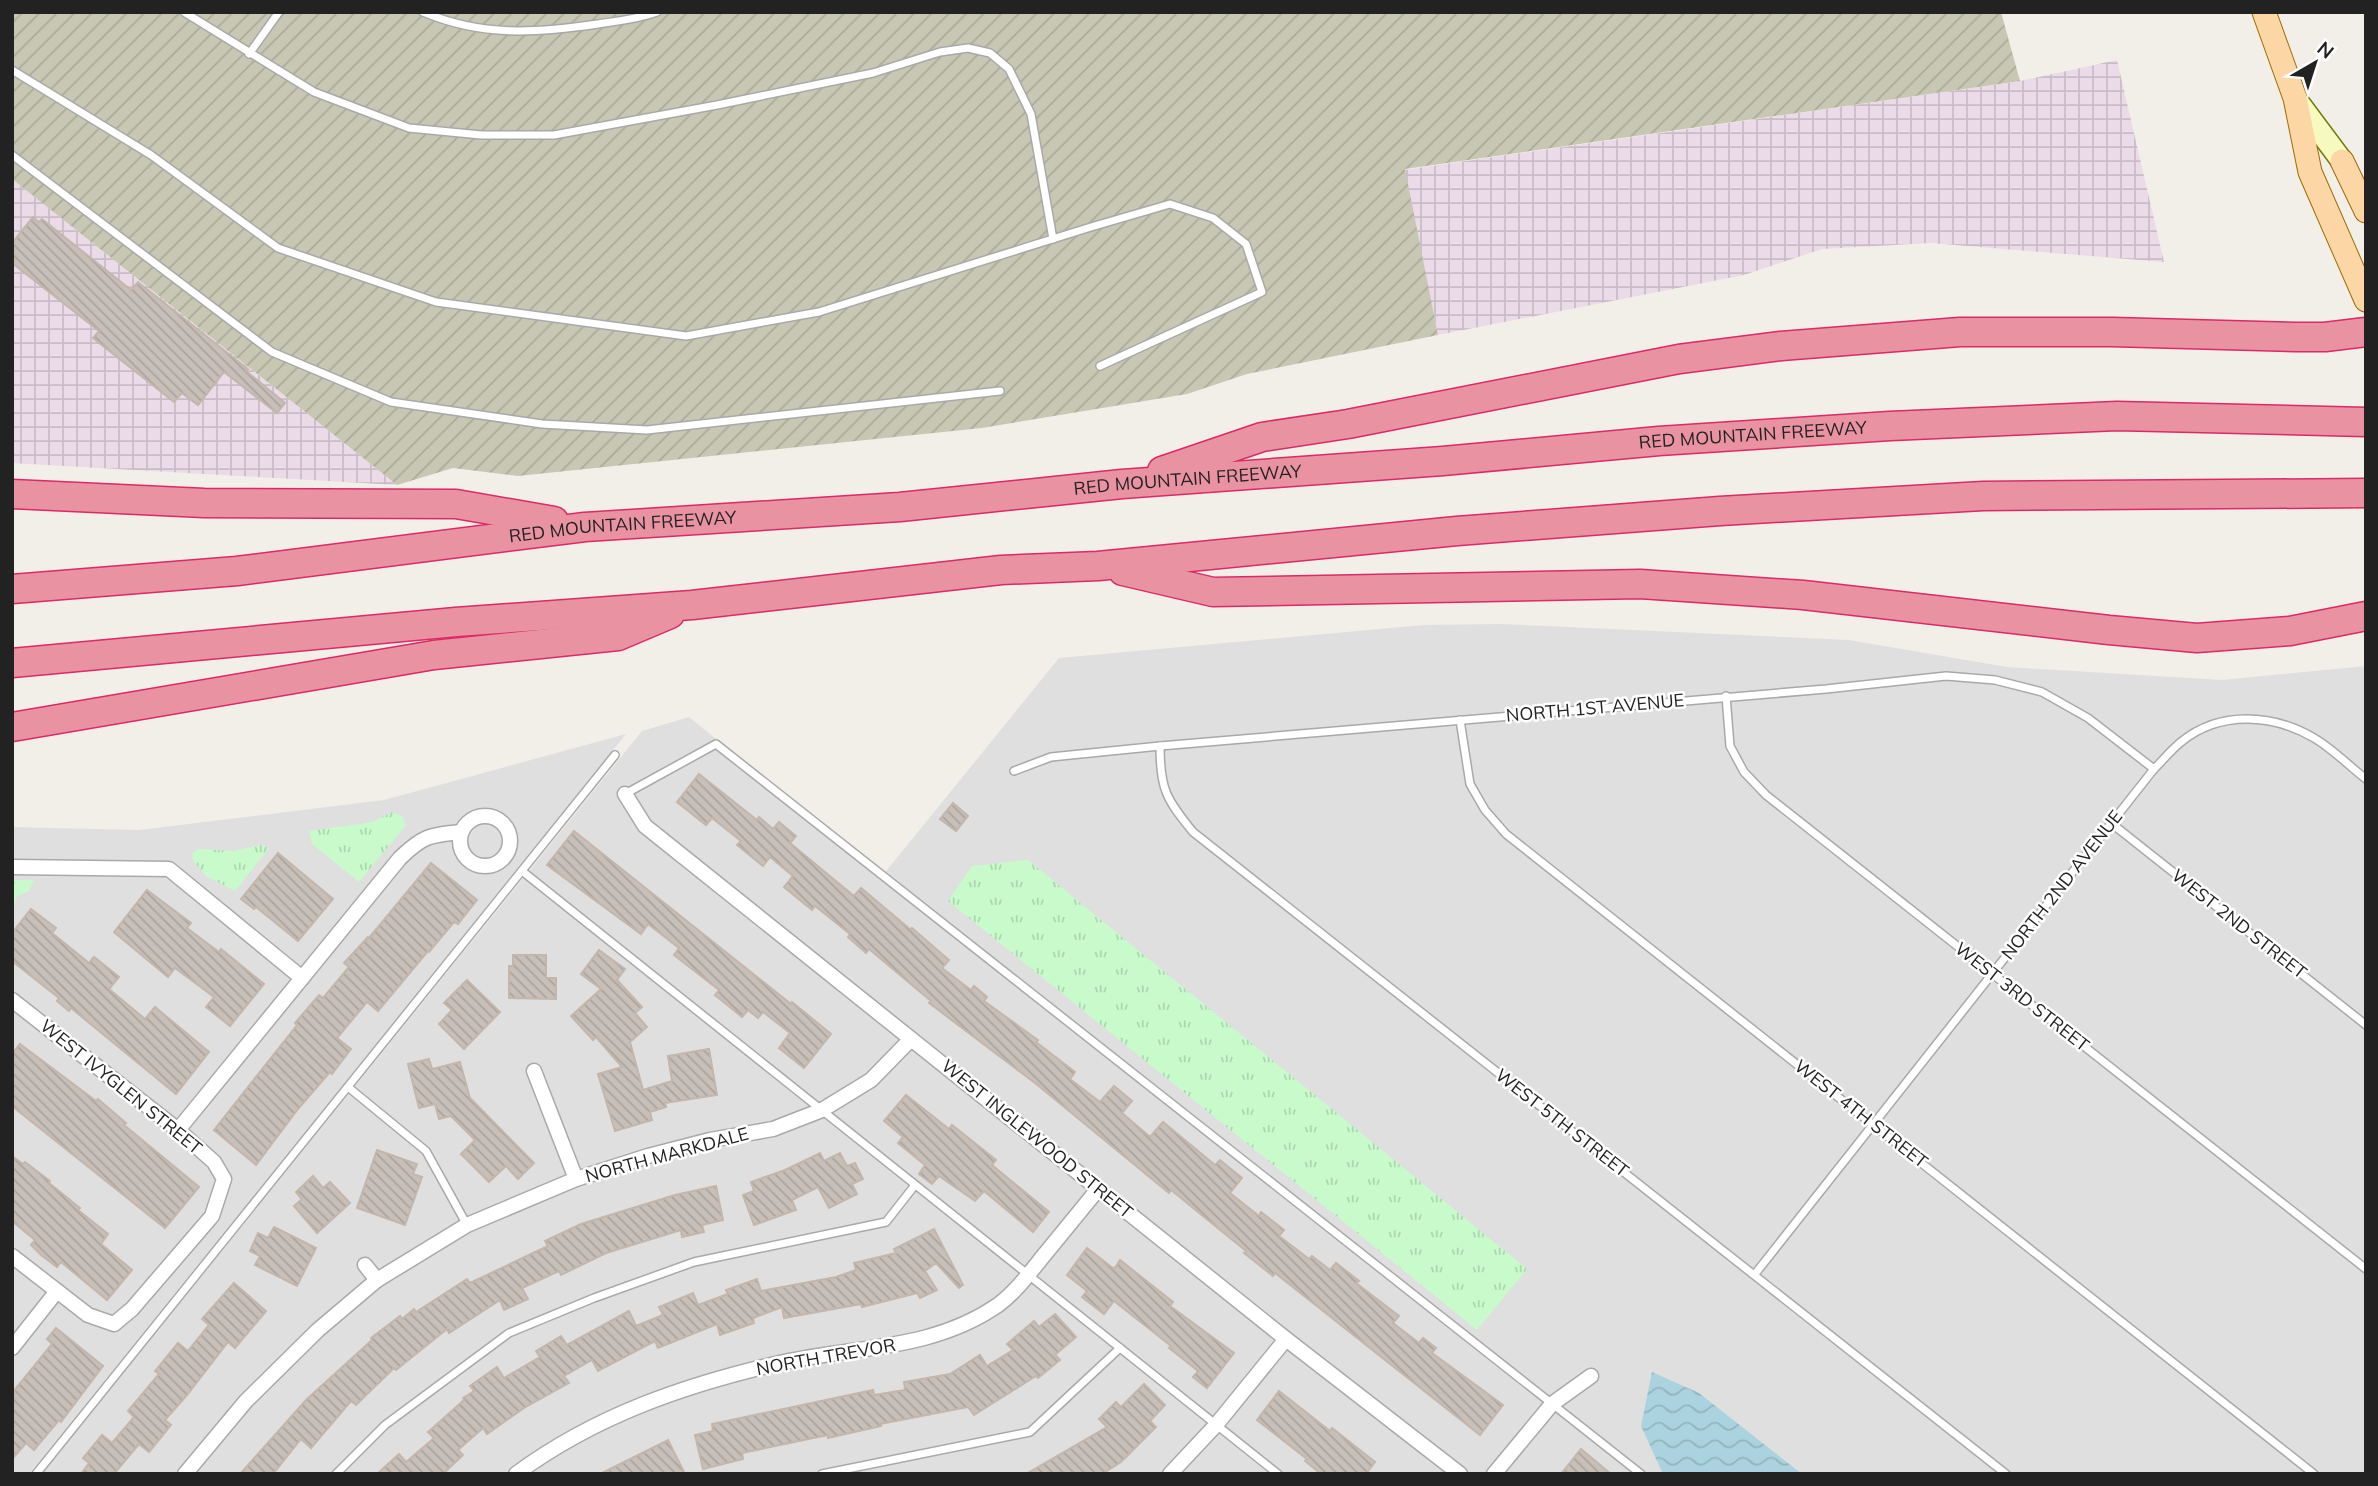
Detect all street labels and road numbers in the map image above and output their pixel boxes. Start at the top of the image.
street label: RED MOUNTAIN FREEWAY [1638,415,1868,454]
street label: RED MOUNTAIN FREEWAY [1072,459,1303,500]
street label: RED MOUNTAIN FREEWAY [507,505,738,548]
street label: NORTH 1ST AVENUE [1505,688,1685,727]
street label: NORTH 2ND AVENUE [1996,805,2127,964]
street label: WEST 2ND STREET [2167,864,2312,984]
street label: WEST 3RD STREET [1950,937,2094,1056]
street label: WEST IVYGLEN STREET [36,1014,207,1159]
street label: WEST INGLEWOOD STREET [937,1054,1138,1223]
street label: WEST 4TH STREET [1790,1054,1933,1173]
street label: WEST 5TH STREET [1491,1063,1634,1182]
street label: NORTH MARKDALE [583,1122,751,1187]
street label: NORTH TREVOR [754,1333,897,1380]

